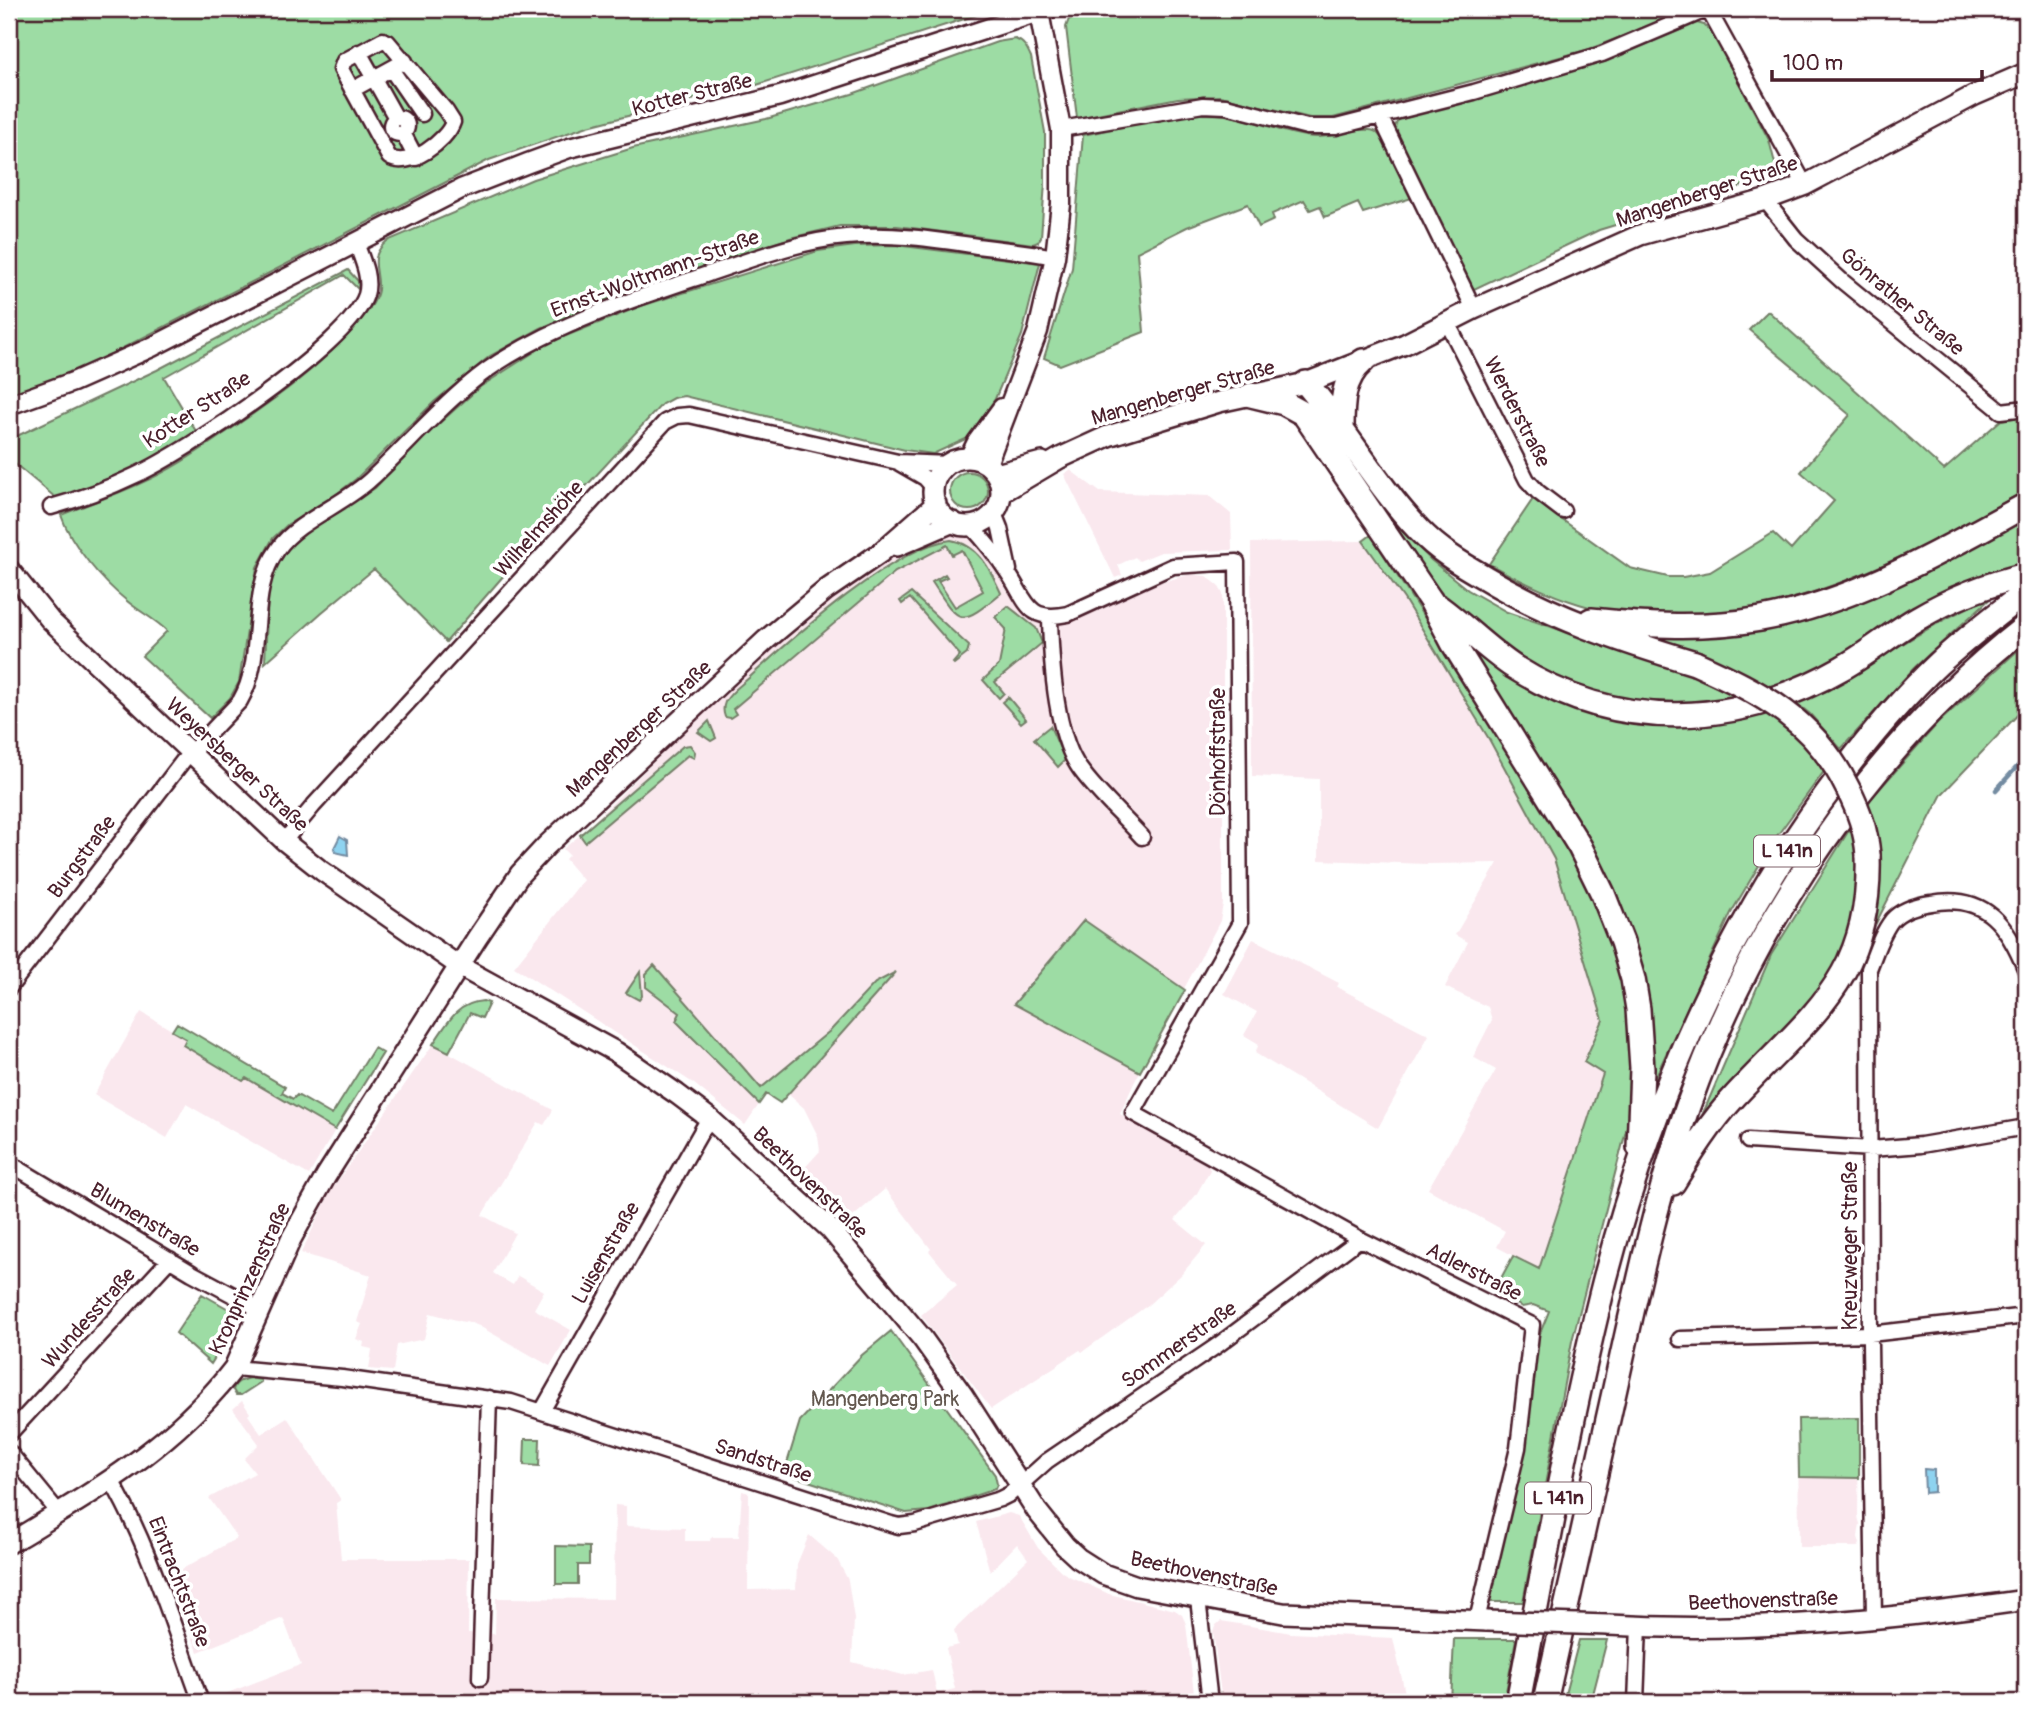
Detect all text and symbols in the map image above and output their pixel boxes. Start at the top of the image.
scale bar [1772,38,1982,82]
text: 100 m [1783,50,1843,77]
street label: Kotter Straße [629,67,756,123]
street label: Mangenberger Straße [1613,150,1802,234]
street label: Ernst-Woltmann-Straße [547,224,763,324]
street label: Gönrather Straße [1834,242,1970,362]
street label: Werderstraße [1478,352,1557,472]
street label: Mangenberger Straße [1088,354,1278,432]
street label: Kotter Straße [138,365,256,455]
street label: Wilhelmshöhe [488,474,590,583]
street label: Mangenberger Straße [561,654,718,803]
street label: Dönhoffstraße [1205,687,1232,816]
street label: Weyersberger Straße [160,692,314,838]
street label: Burgstraße [42,809,122,904]
road number: L 141n [1754,836,1820,866]
street label: Beethovenstraße [747,1121,874,1245]
street label: Kreuzweger Straße [1837,1161,1864,1330]
street label: Blumenstraße [85,1177,206,1264]
street label: Luisenstraße [566,1196,646,1309]
street label: Kronprinzenstraße [203,1198,297,1359]
street label: Adlerstraße [1422,1236,1527,1308]
street label: Wundesstraße [36,1261,142,1374]
street label: Sommerstraße [1116,1295,1243,1395]
park label: Mangenberg Park [811,1386,960,1413]
street label: Sandstraße [711,1433,816,1490]
road number: L 141n [1525,1482,1591,1514]
street label: Eintrachtstraße [142,1513,217,1652]
street label: Beethovenstraße [1128,1545,1281,1603]
street label: Beethovenstraße [1688,1585,1839,1617]

